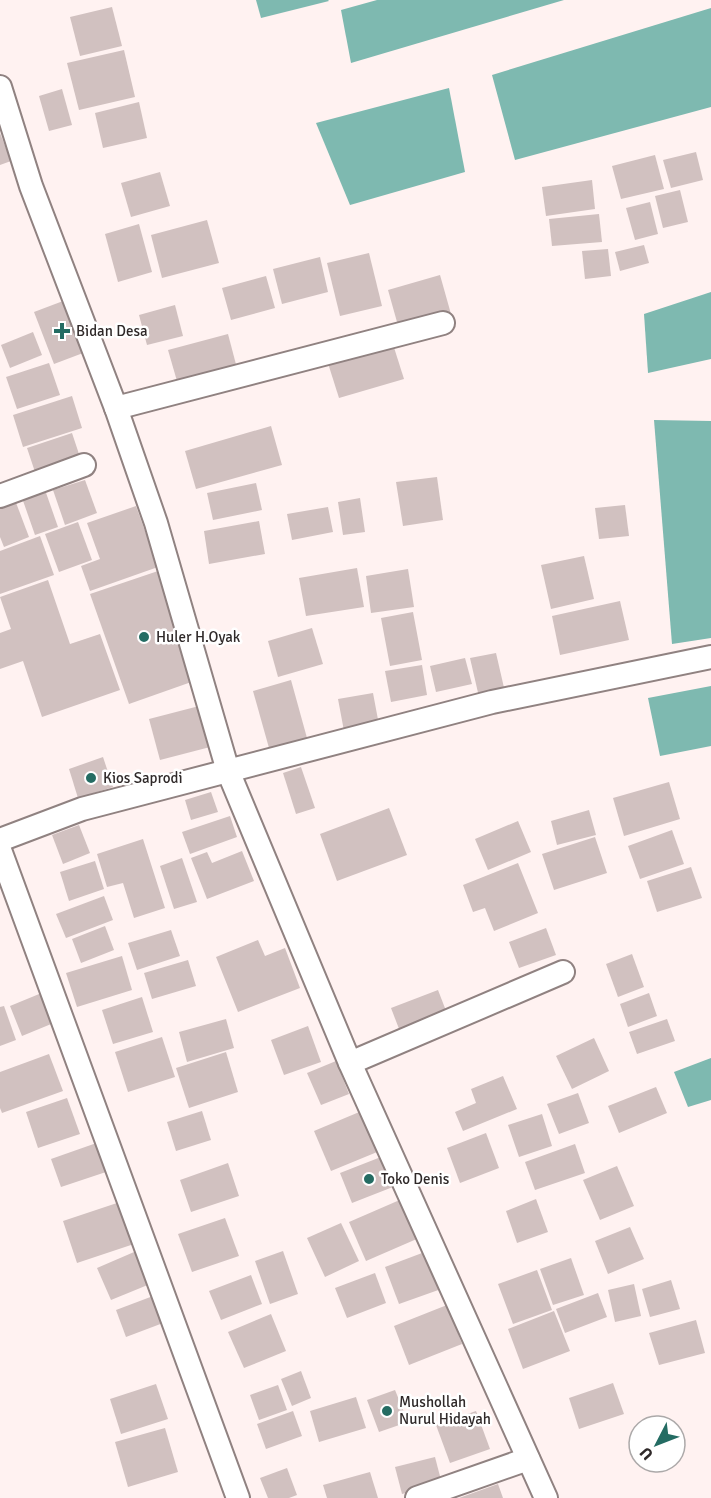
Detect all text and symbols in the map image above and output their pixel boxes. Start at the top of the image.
marker: Bidan Desa [53,322,71,340]
place label: Bidan Desa [76,322,148,340]
place label: Huler H.Oyak [156,628,241,646]
marker: Huler H.Oyak [137,630,151,644]
place label: Kios Saprodi [103,769,183,787]
marker: Kios Saprodi [84,771,98,785]
place label: Toko Denis [381,1170,450,1188]
marker: Toko Denis [362,1172,376,1186]
place label: Mushollah Nurul Hidayah [399,1393,491,1428]
marker: Mushollah Nurul Hidayah [380,1404,394,1418]
north arrow [627,1414,687,1474]
text: U [636,1443,658,1464]

